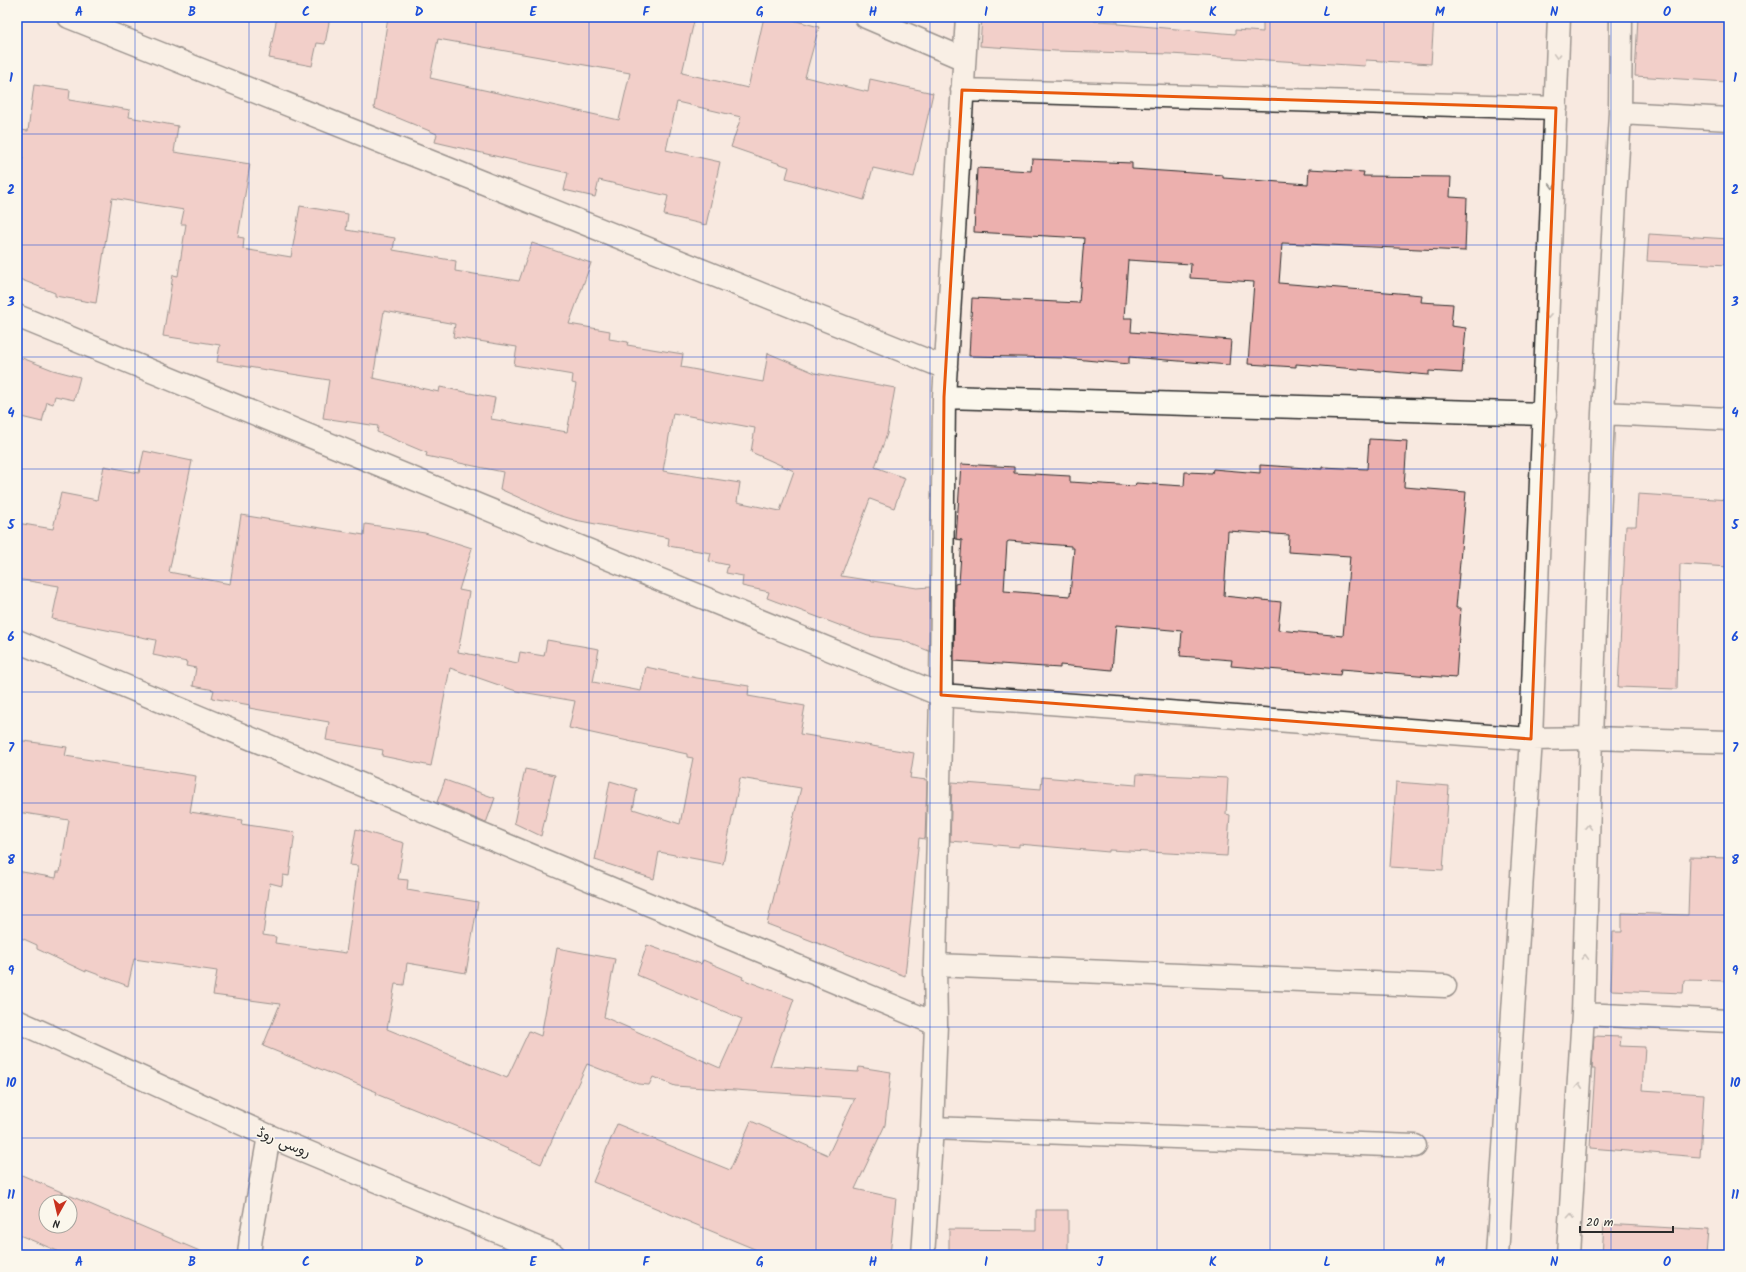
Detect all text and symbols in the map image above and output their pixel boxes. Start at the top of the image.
text: A [75,2,83,23]
text: B [188,2,196,23]
text: C [302,2,310,23]
text: D [415,2,424,23]
text: E [529,2,537,23]
text: F [642,2,650,23]
text: G [756,2,764,23]
text: H [869,2,878,23]
text: I [984,2,988,23]
text: J [1097,2,1104,23]
text: K [1209,2,1217,23]
text: L [1323,2,1331,23]
text: M [1435,2,1445,23]
text: N [1550,2,1559,23]
text: O [1663,2,1671,23]
one-way arrow [1553,53,1562,59]
text: 1 [9,68,13,89]
text: 1 [1733,68,1737,89]
text: 2 [7,180,15,201]
text: 2 [1731,180,1739,201]
one-way arrow [1549,183,1557,189]
text: 3 [6,292,15,313]
text: 3 [1730,292,1739,313]
one-way arrow [1544,313,1553,319]
text: 4 [7,403,15,424]
text: 4 [1731,403,1739,424]
one-way arrow [1539,443,1548,449]
text: 5 [7,515,16,536]
text: 5 [1731,515,1740,536]
text: 6 [7,627,15,648]
text: 6 [1731,627,1739,648]
text: 7 [8,738,15,759]
text: 7 [1732,738,1739,759]
one-way arrow [1584,824,1593,830]
text: 8 [7,850,15,871]
text: 8 [1731,850,1739,871]
one-way arrow [1581,953,1589,959]
text: 9 [8,961,15,982]
text: 9 [1732,961,1739,982]
text: 10 [6,1073,17,1094]
text: 10 [1730,1073,1741,1094]
one-way arrow [1574,1083,1583,1089]
street label: روسی روڈ [253,1122,314,1164]
text: 11 [7,1185,15,1206]
text: 11 [1731,1185,1739,1206]
north arrow [38,1194,78,1234]
scale bar [1580,1208,1673,1234]
one-way arrow [1566,1213,1575,1219]
text: 20 m [1586,1213,1614,1232]
text: N [52,1214,61,1232]
text: A [75,1252,83,1272]
text: B [188,1252,196,1272]
text: C [302,1252,310,1272]
text: D [415,1252,424,1272]
text: E [529,1252,537,1272]
text: F [642,1252,650,1272]
text: G [756,1252,764,1272]
text: H [869,1252,878,1272]
text: I [984,1252,988,1272]
text: J [1097,1252,1104,1272]
text: K [1209,1252,1217,1272]
text: L [1323,1252,1331,1272]
text: M [1435,1252,1445,1272]
text: N [1550,1252,1559,1272]
text: O [1663,1252,1671,1272]

